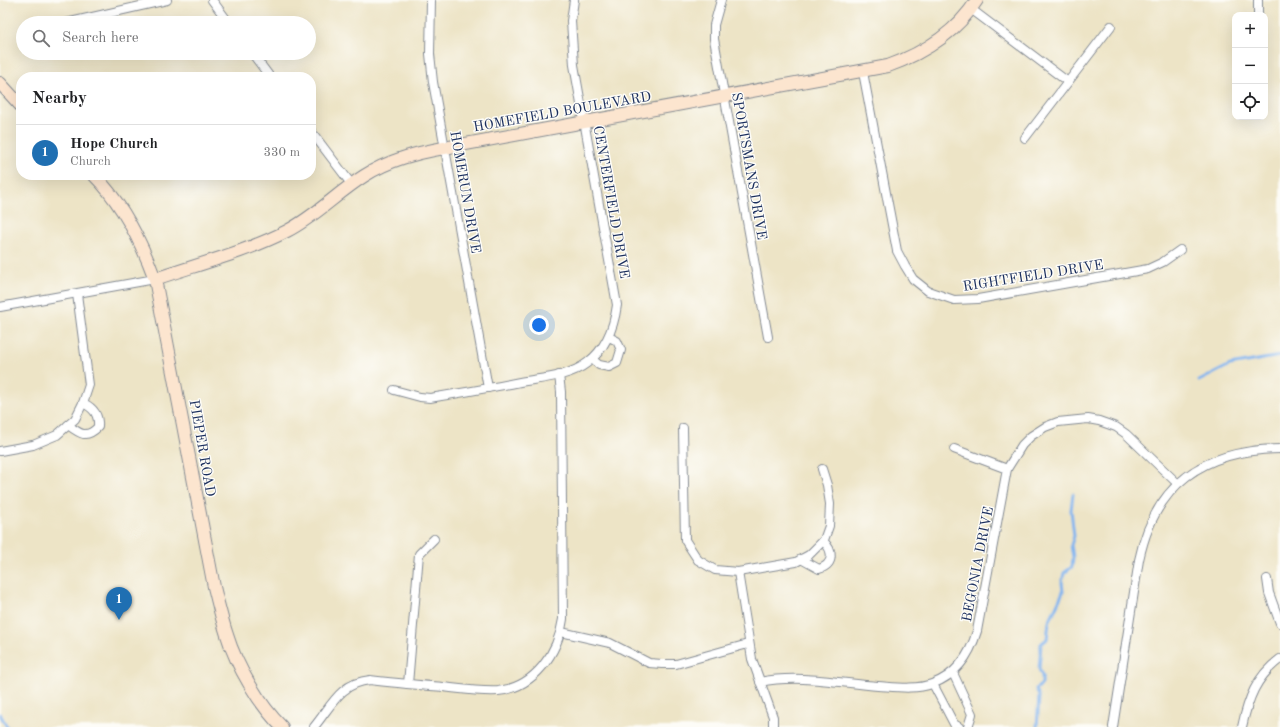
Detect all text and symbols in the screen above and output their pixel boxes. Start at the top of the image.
map controls [1232,12,1268,120]
button: + [1232,12,1268,48]
search box [16,16,316,60]
icon: search [30,27,52,49]
text: Search here [62,31,139,46]
button: − [1232,48,1268,84]
button: locate [1232,84,1268,120]
street label: HOMEFIELD BOULEVARD [472,89,652,135]
text: Nearby [32,90,87,107]
street label: SPORTSMANS DRIVE [729,91,769,241]
street label: CENTERFIELD DRIVE [591,124,631,280]
street label: HOMERUN DRIVE [447,130,483,255]
text: Hope Church [70,137,158,152]
text: 1 [41,146,49,159]
text: 330 m [263,146,300,159]
text: Church [70,155,111,168]
street label: RIGHTFIELD DRIVE [962,258,1105,294]
your location [529,315,549,335]
street label: PIEPER ROAD [187,398,217,498]
street label: BEGONIA DRIVE [960,505,996,623]
pin: 1 [106,587,132,620]

